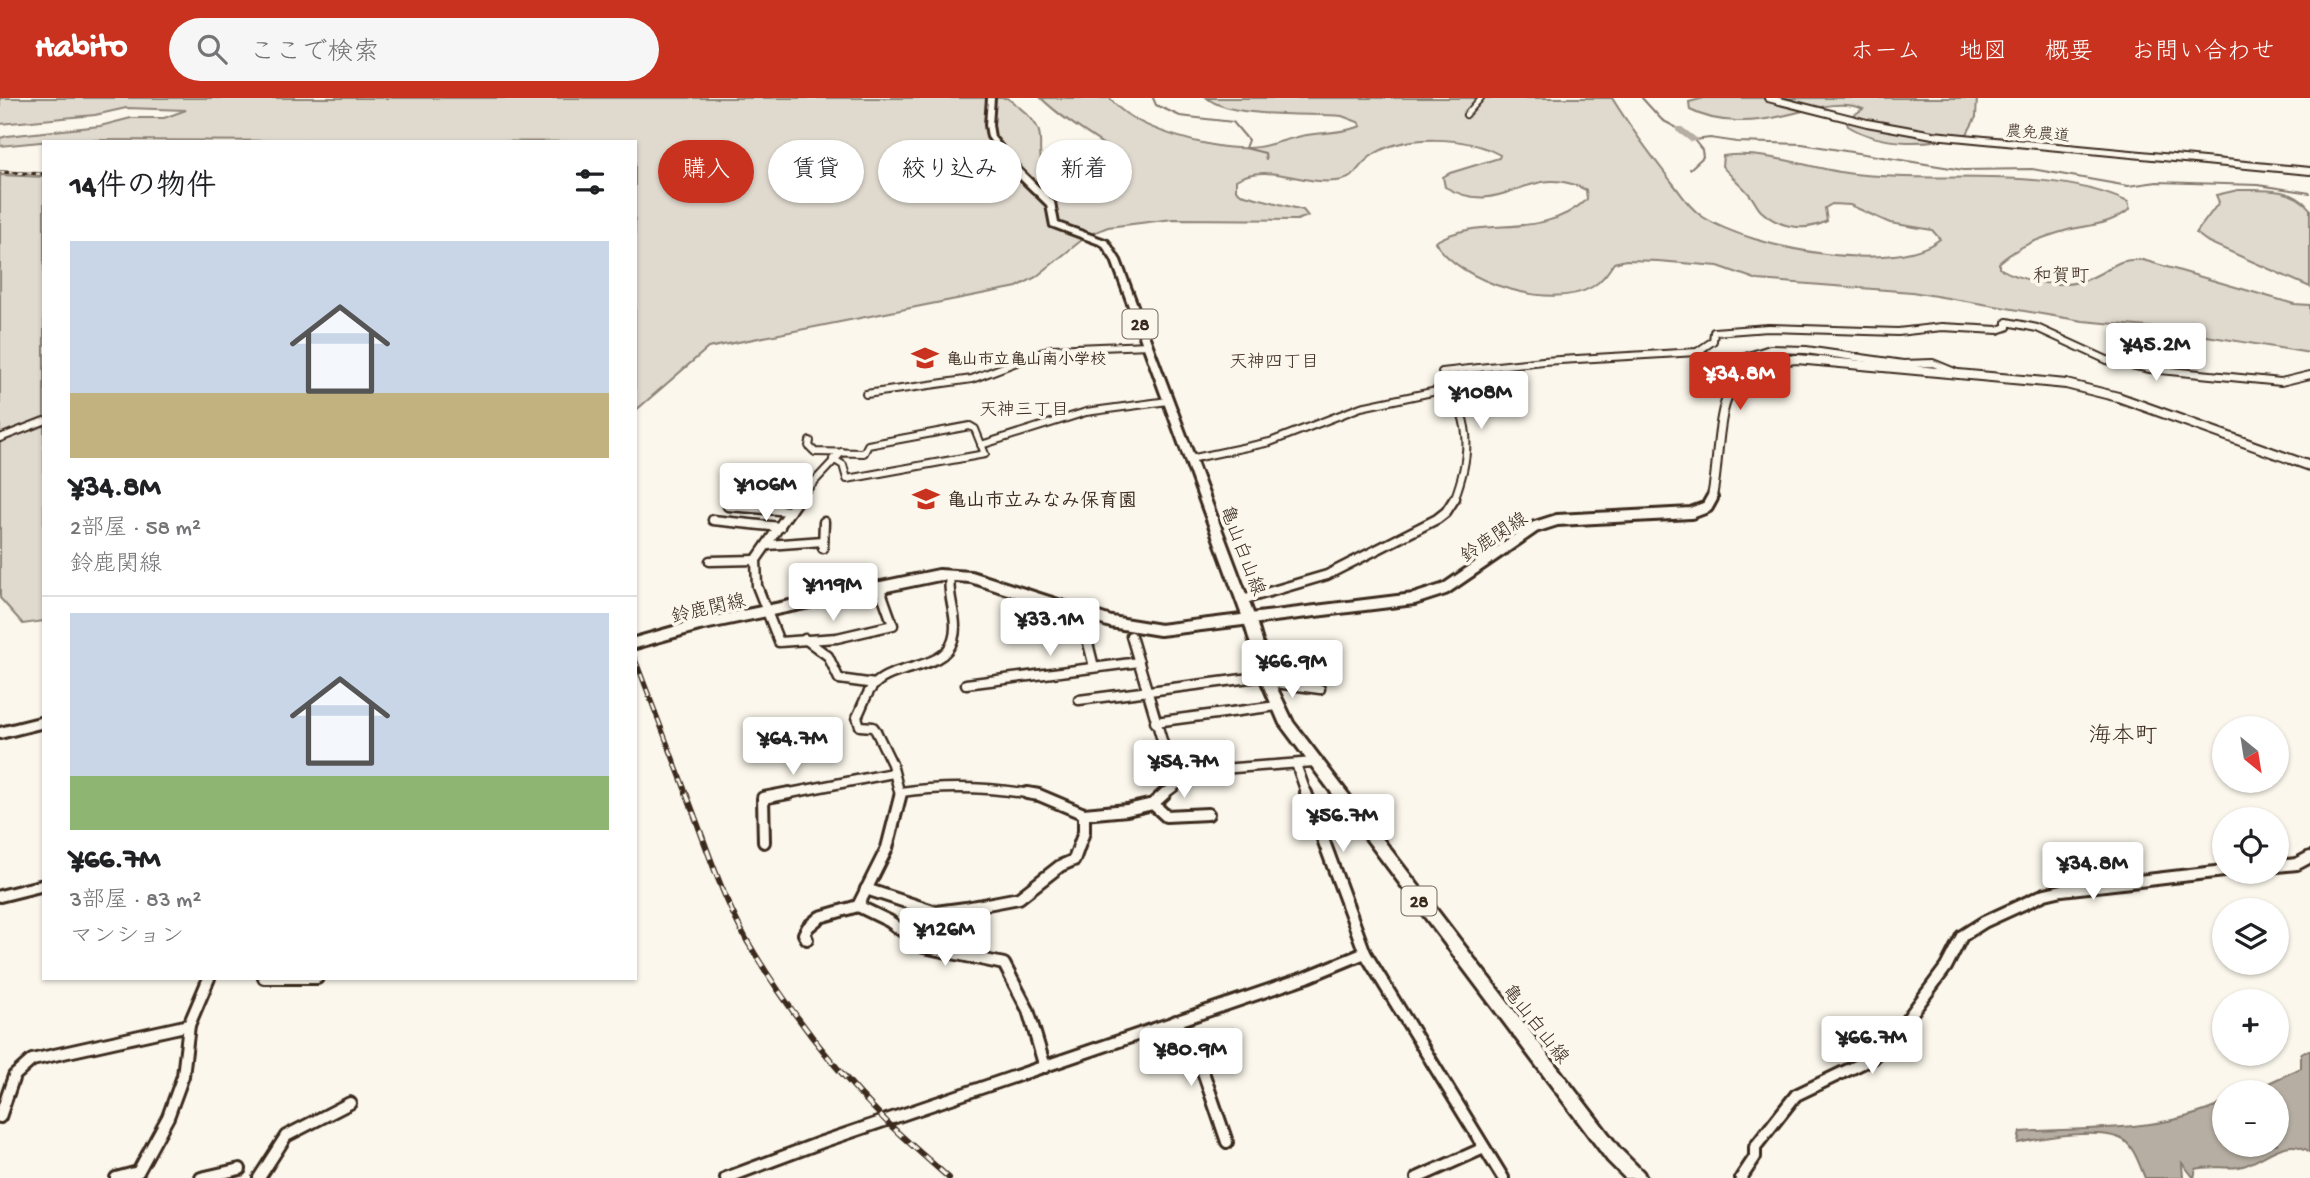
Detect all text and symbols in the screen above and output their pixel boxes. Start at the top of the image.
search box [169,18,659,81]
text: Habito [35,30,127,68]
icon: search [193,30,231,68]
text: ここで検索 [249,39,379,70]
text: ホーム [1850,39,1921,68]
text: 地図 [1959,39,2007,68]
text: 概要 [2045,39,2093,68]
text: お問い合わせ [2131,39,2275,68]
street label: 農免農道 [2005,121,2071,148]
chip: 購入 [658,140,754,203]
chip: 賃貸 [768,140,864,203]
chip: 絞り込み [878,140,1022,203]
chip: 新着 [1036,140,1132,203]
icon: filters [571,163,609,201]
text: 14件の物件 [70,171,216,206]
district label: 和賀町 [2032,265,2090,289]
icon: home [277,286,403,412]
road number: 28 [1122,309,1158,338]
pin: ¥45.2M [2099,324,2213,383]
text: ¥45.2M [2122,332,2190,359]
school or university icon: 亀山市立亀山南小学校 [910,343,940,373]
place label: 亀山市立亀山南小学校 [946,350,1106,371]
district label: 天神四丁目 [1229,352,1319,374]
pin: ¥34.8M [1683,352,1797,412]
text: ¥34.8M [1705,361,1775,388]
pin: ¥108M [1432,372,1530,431]
text: ¥108M [1450,380,1512,407]
district label: 天神三丁目 [979,400,1069,422]
pin: ¥106M [717,464,815,523]
text: ¥34.8M [70,472,160,507]
text: ¥106M [736,472,796,499]
school or university icon: 亀山市立みなみ保育園 [911,484,941,514]
place label: 亀山市立みなみ保育園 [947,490,1137,514]
street label: 亀山白山線 [1213,502,1269,600]
street label: 鈴鹿関線 [1456,508,1533,569]
text: 2部屋 · 58 m² [70,516,201,543]
text: 鈴鹿関線 [70,552,162,579]
pin: ¥119M [784,564,882,623]
text: ¥119M [805,572,861,599]
street label: 鈴鹿関線 [669,590,748,630]
pin: ¥33.1M [993,598,1107,658]
text: ¥33.1M [1016,607,1084,634]
pin: ¥66.9M [1235,640,1349,700]
text: ¥66.9M [1258,649,1326,676]
icon: home [277,658,403,784]
north arrow [2212,716,2289,793]
map controls [2212,716,2289,1157]
pin: ¥64.7M [736,718,850,777]
district label: 海本町 [2089,723,2158,751]
text: ¥64.7M [759,726,827,753]
pin: ¥54.7M [1127,740,1241,800]
text: ¥54.7M [1150,749,1218,776]
pin: ¥56.7M [1286,794,1400,854]
text: ¥56.7M [1308,803,1378,830]
button: locate [2212,807,2289,884]
pin: ¥34.8M [2036,842,2150,902]
text: ¥66.7M [70,844,160,879]
text: ¥34.8M [2058,851,2128,878]
road number: 28 [1402,886,1436,916]
text: 3部屋 · 83 m² [70,888,201,915]
button: layers [2212,898,2289,975]
pin: ¥126M [896,908,994,968]
text: ¥126M [916,917,974,944]
text: マンション [70,924,184,951]
street label: 亀山白山線 [1496,980,1573,1070]
button: + [2212,989,2289,1066]
pin: ¥66.7M [1815,1016,1929,1076]
text: ¥66.7M [1837,1025,1907,1052]
pin: ¥80.9M [1134,1028,1248,1088]
text: ¥80.9M [1155,1037,1227,1064]
button: − [2212,1080,2289,1157]

